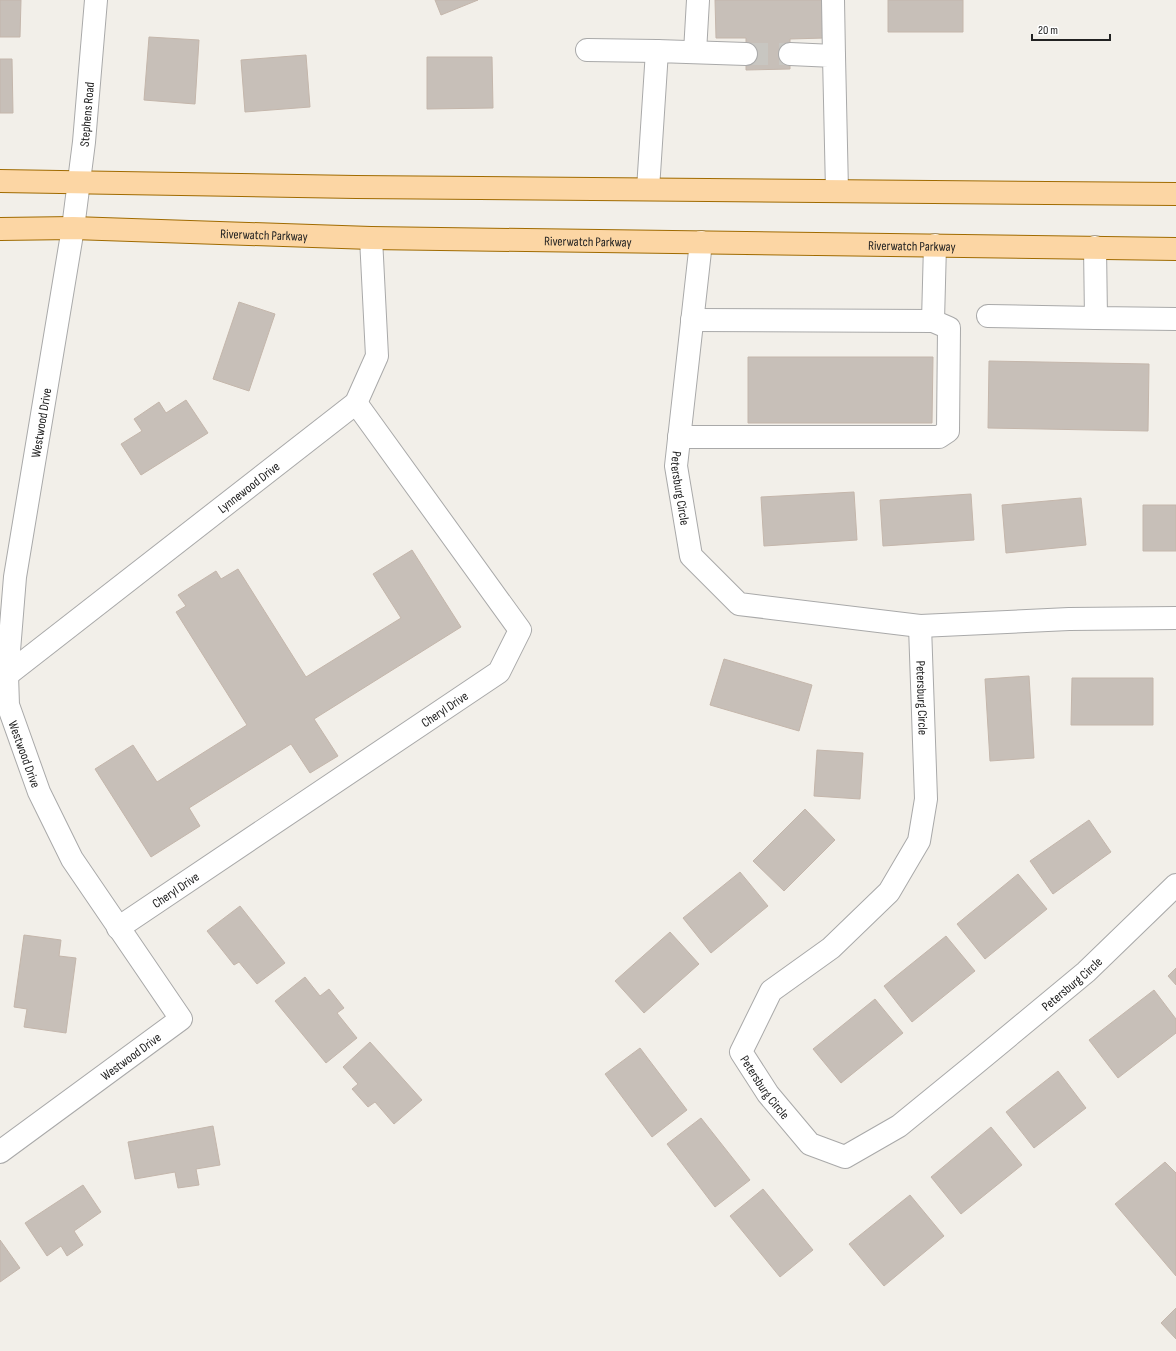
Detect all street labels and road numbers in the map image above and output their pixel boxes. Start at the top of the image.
street label: Stephens Road [76,81,98,148]
street label: Riverwatch Parkway [220,226,308,245]
street label: Riverwatch Parkway [544,233,632,251]
street label: Riverwatch Parkway [868,238,956,255]
street label: Westwood Drive [28,387,55,459]
street label: Petersburg Circle [667,450,693,527]
street label: Lynnewood Drive [215,459,283,517]
street label: Petersburg Circle [912,660,931,735]
street label: Cheryl Drive [418,688,471,731]
street label: Westwood Drive [5,719,44,790]
street label: Cheryl Drive [149,869,202,912]
street label: Petersburg Circle [1039,954,1106,1015]
street label: Westwood Drive [98,1030,164,1084]
street label: Petersburg Circle [736,1053,793,1123]

